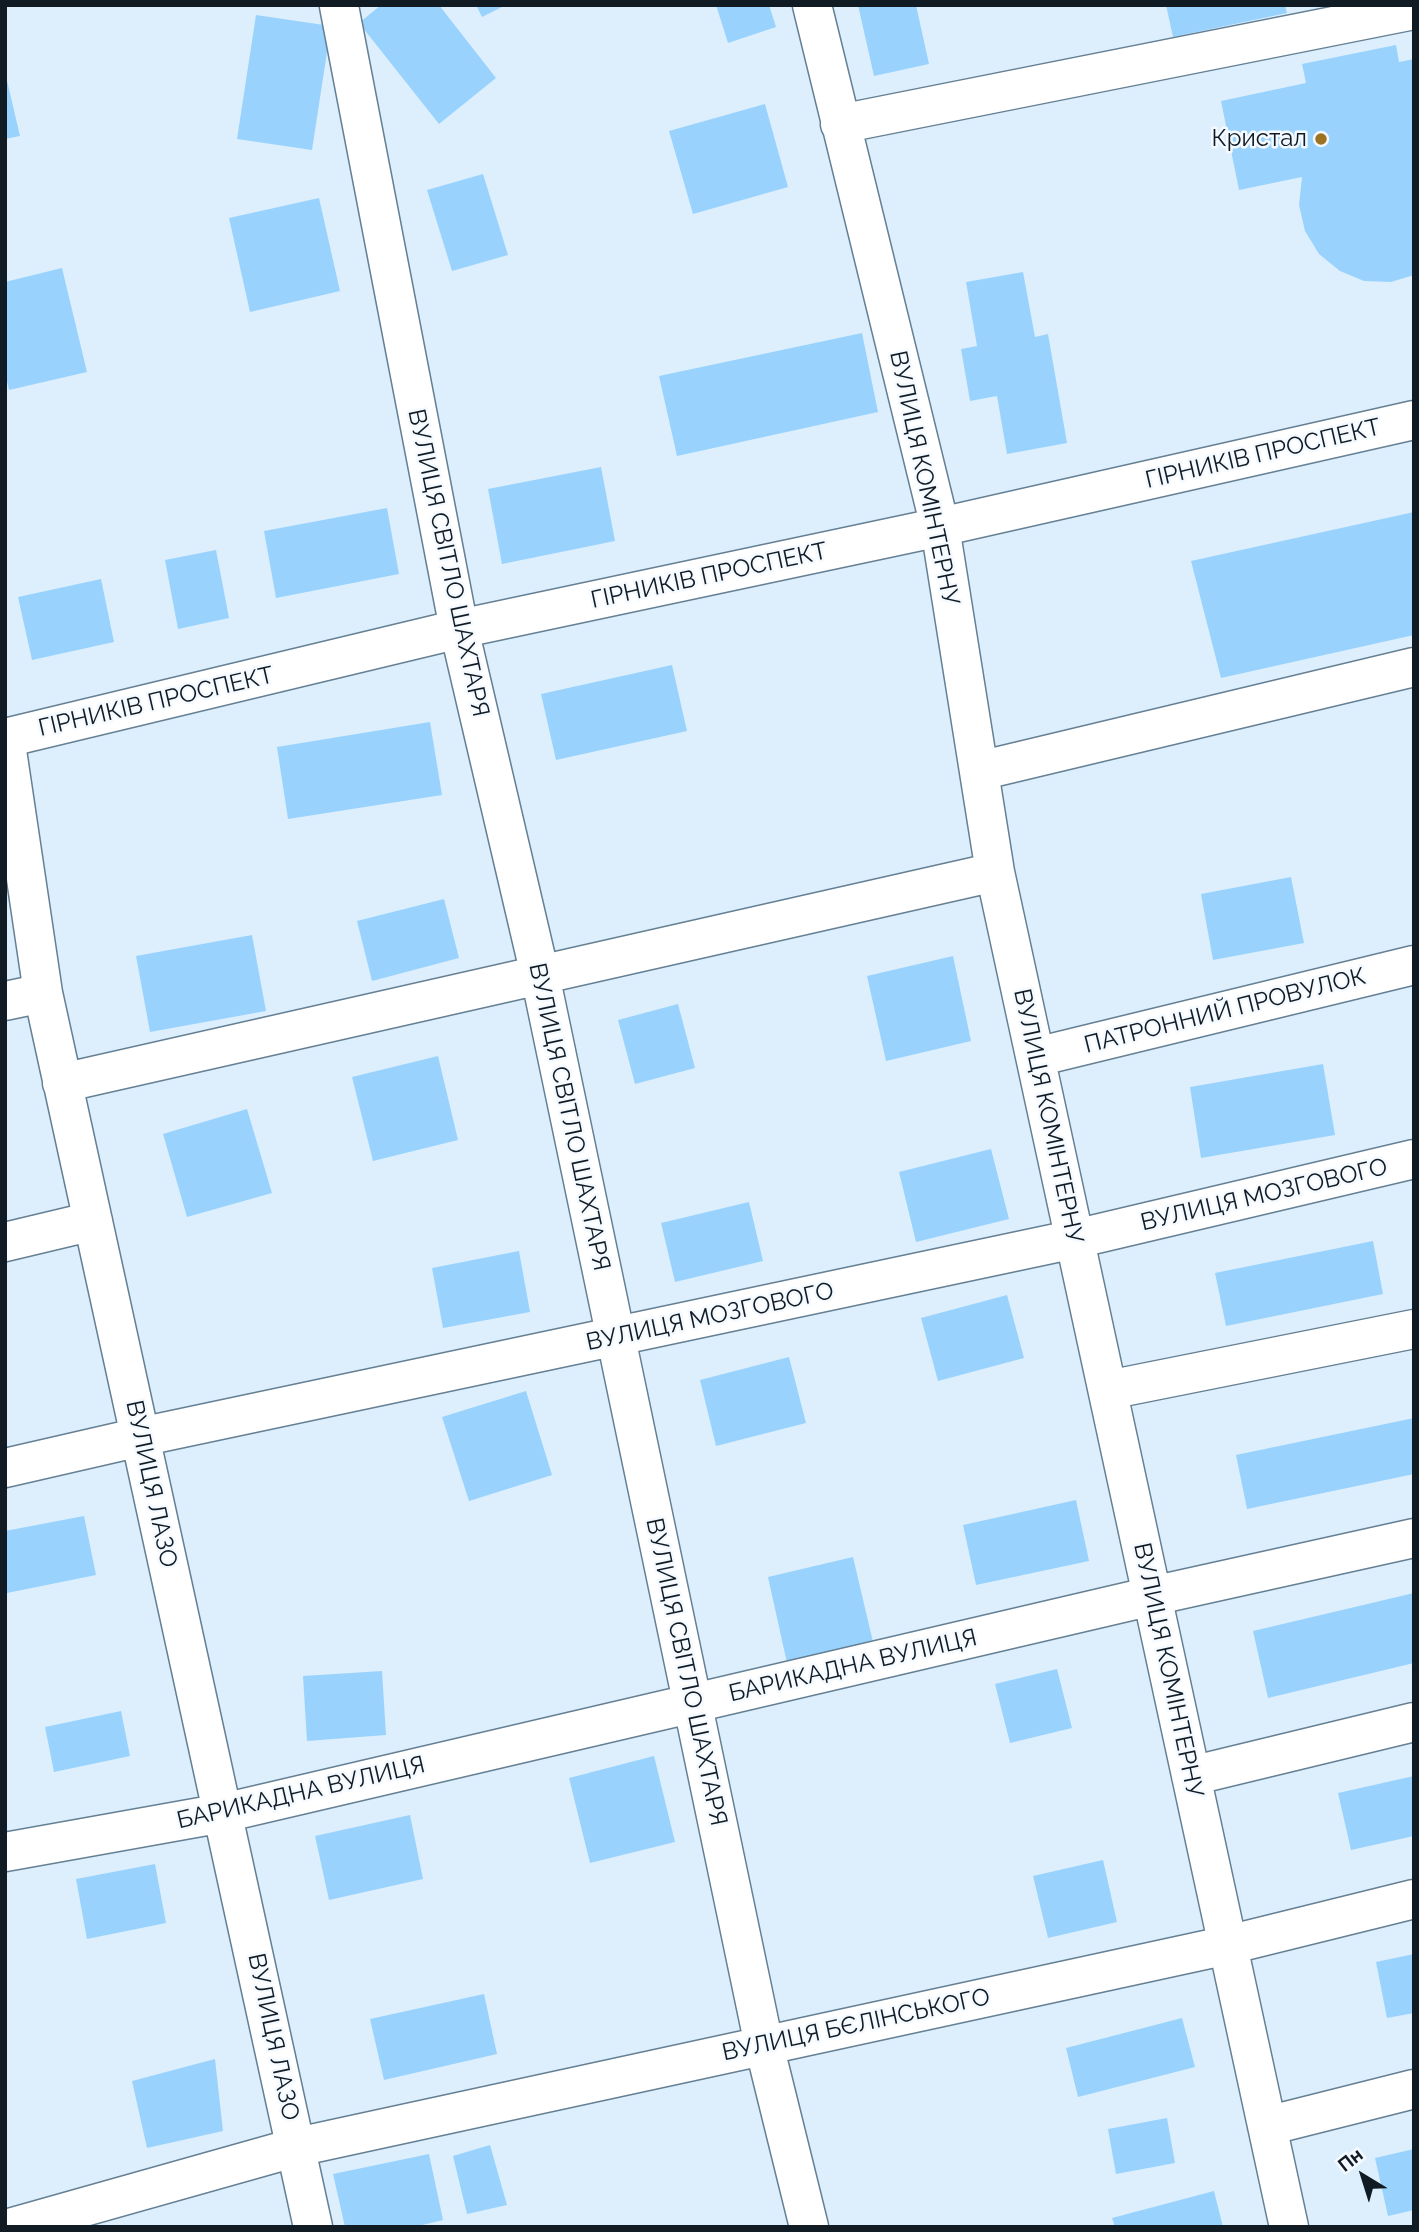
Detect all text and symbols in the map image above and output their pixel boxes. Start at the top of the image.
place label: Кристал [1211,125,1307,153]
marker: Кристал [1313,131,1329,147]
street label: ВУЛИЦЯ КОМІНТЕРНУ [883,348,965,608]
street label: ВУЛИЦЯ СВІТЛО ШАХТАРЯ [401,407,495,719]
street label: ГІРНИКІВ ПРОСПЕКТ [1143,413,1383,495]
street label: ГІРНИКІВ ПРОСПЕКТ [588,537,830,615]
street label: ГІРНИКІВ ПРОСПЕКТ [36,661,276,743]
street label: ВУЛИЦЯ СВІТЛО ШАХТАРЯ [522,961,616,1273]
street label: ПАТРОННИЙ ПРОВУЛОК [1081,962,1369,1060]
street label: ВУЛИЦЯ КОМІНТЕРНУ [1007,986,1089,1246]
street label: ВУЛИЦЯ МОЗГОВОГО [1138,1153,1390,1237]
street label: ВУЛИЦЯ МОЗГОВОГО [584,1277,836,1357]
street label: ВУЛИЦЯ ЛАЗО [119,1398,183,1570]
street label: ВУЛИЦЯ СВІТЛО ШАХТАРЯ [639,1516,733,1828]
street label: ВУЛИЦЯ КОМІНТЕРНУ [1127,1540,1209,1800]
street label: БАРИКАДНА ВУЛИЦЯ [726,1623,980,1709]
street label: БАРИКАДНА ВУЛИЦЯ [174,1750,428,1836]
street label: ВУЛИЦЯ ЛАЗО [241,1951,305,2123]
street label: ВУЛИЦЯ БЄЛІНСЬКОГО [719,1983,993,2067]
north arrow [1328,2141,1398,2211]
text: Пн [1333,2143,1367,2176]

